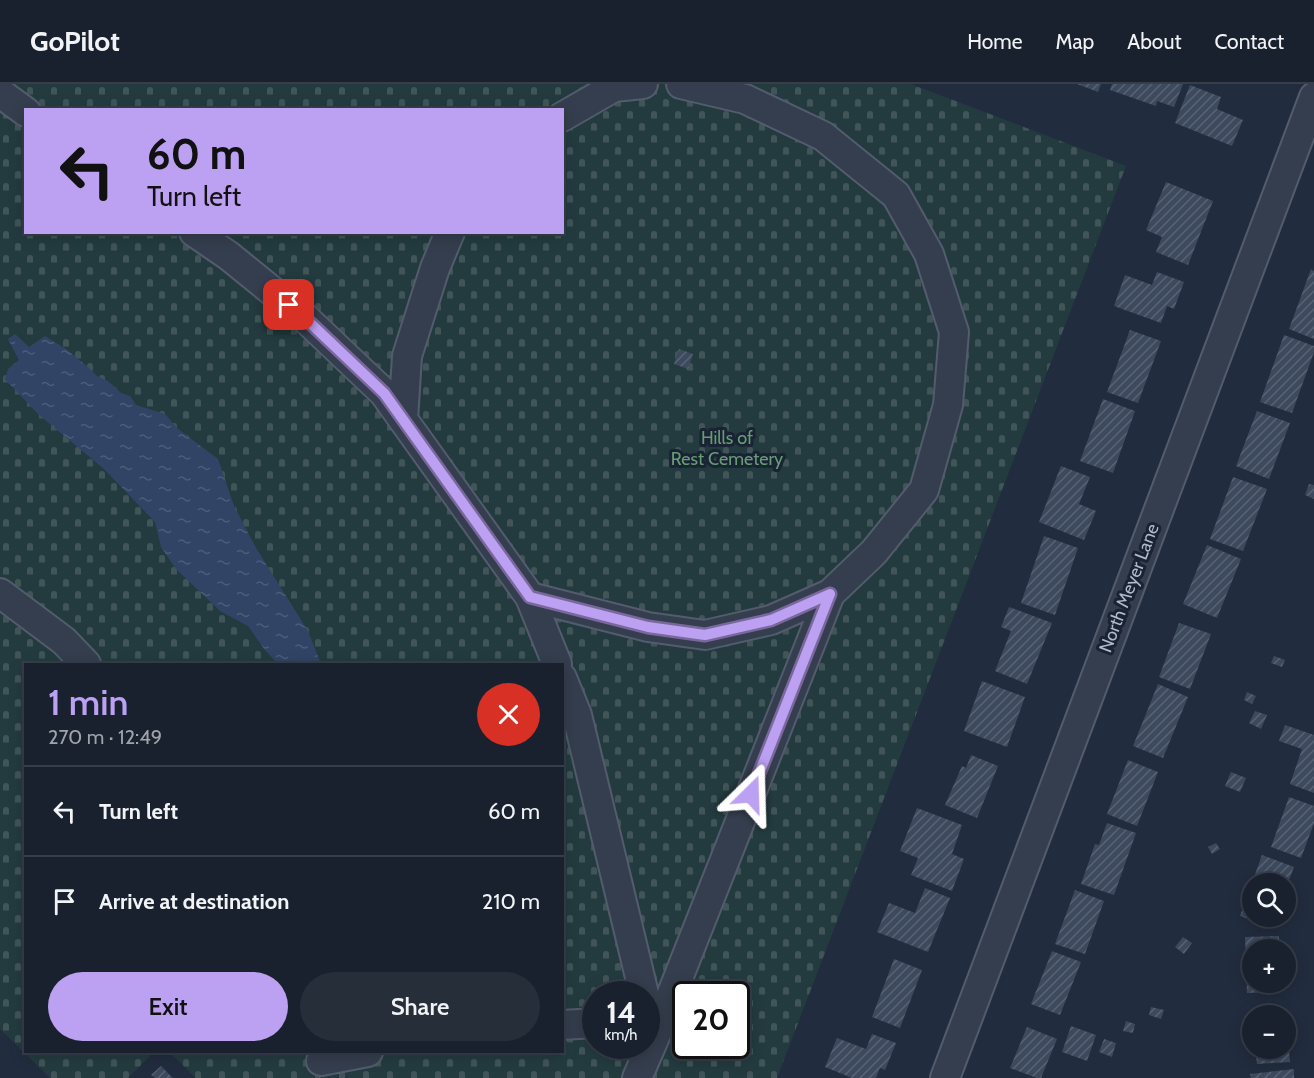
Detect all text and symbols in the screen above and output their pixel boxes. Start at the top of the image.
text: GoPilot [30,24,120,58]
text: Home [967,29,1023,54]
text: Map [1056,29,1094,54]
text: About [1127,29,1181,54]
text: Contact [1214,29,1284,54]
text: 60 m [147,128,246,180]
icon: left [48,132,126,210]
text: Turn left [147,180,241,213]
pin [263,279,314,330]
icon: arrive [272,288,305,321]
park label: Hills of Rest Cemetery [671,427,783,470]
street label: North Meyer Lane [1094,520,1164,656]
text: 1 min [48,680,128,724]
button: close [477,683,540,746]
text: 270 m · 12:49 [48,725,162,749]
position arrow [719,762,783,826]
icon: left [48,795,81,828]
text: Turn left [99,798,178,825]
text: 60 m [488,798,540,825]
map controls [1242,873,1296,1059]
button: search [1242,873,1296,927]
icon: arrive [48,885,81,918]
text: Arrive at destination [99,888,289,915]
text: 210 m [482,888,540,915]
button: + [1242,939,1296,993]
button: Exit [48,972,288,1041]
button: Share [300,972,540,1041]
speed limit sign: 20 [672,981,750,1059]
text: 14 [606,994,636,1031]
button: − [1242,1005,1296,1059]
text: km/h [605,1026,637,1044]

